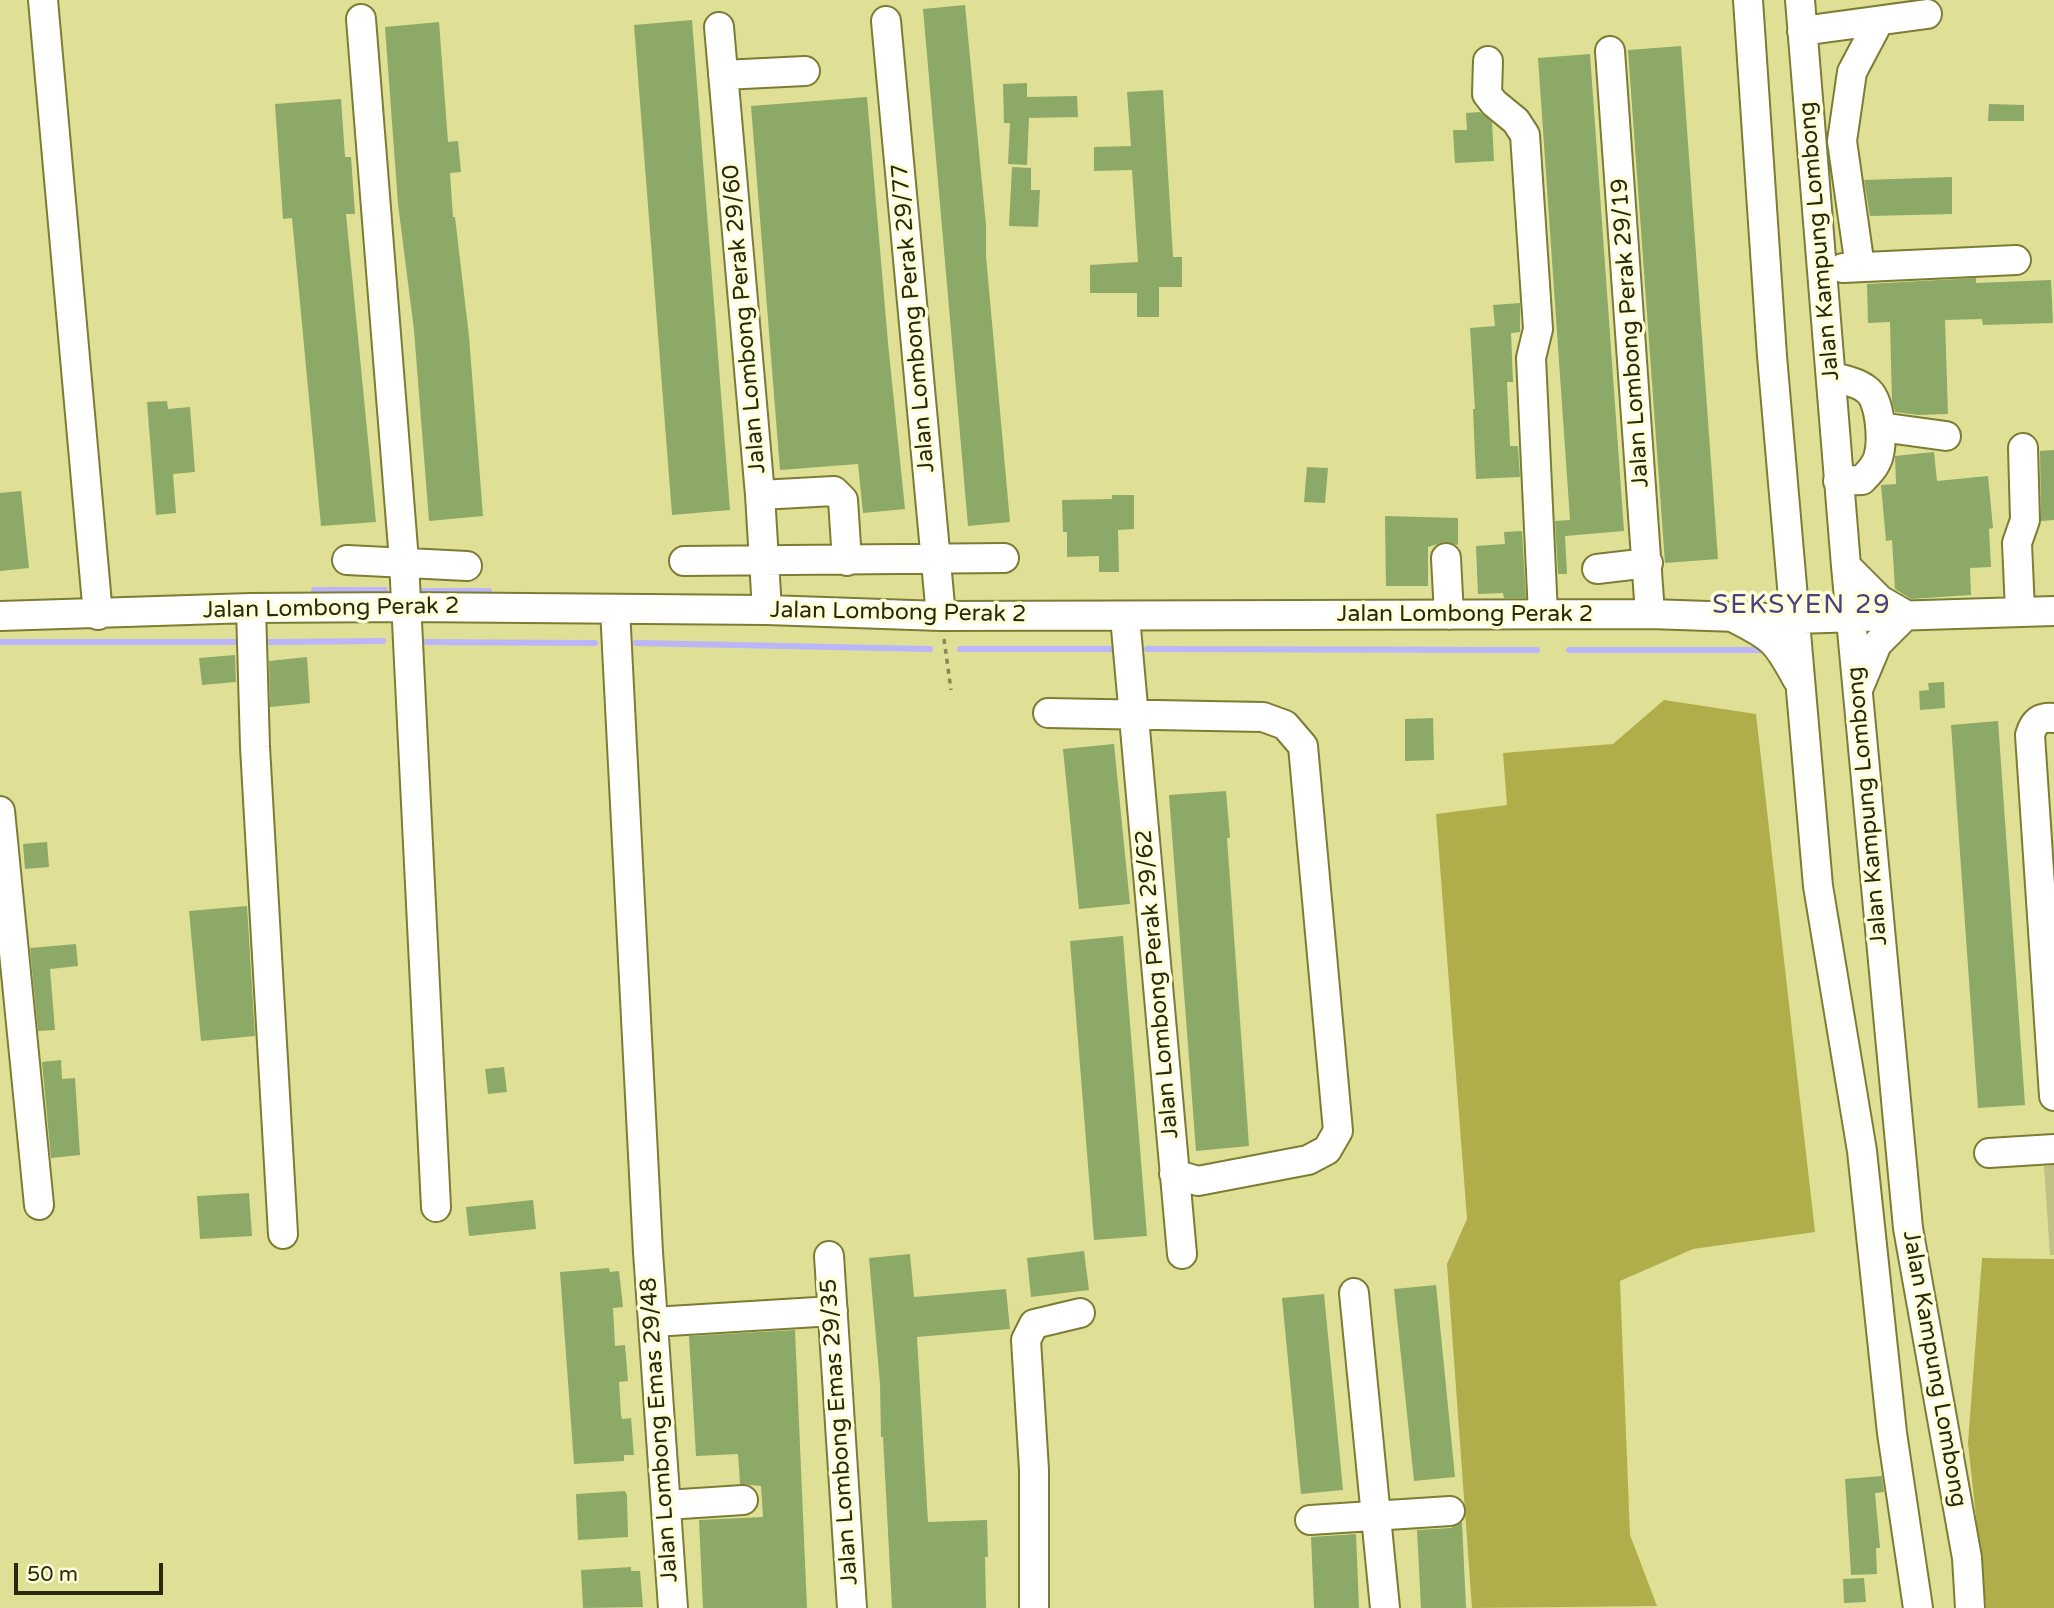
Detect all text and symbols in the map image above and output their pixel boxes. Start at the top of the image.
street label: Jalan Kampung Lombong [1794,100,1846,382]
street label: Jalan Lombong Perak 29/77 [887,162,941,474]
street label: Jalan Lombong Perak 29/60 [718,163,772,475]
street label: Jalan Lombong Perak 29/19 [1606,177,1656,489]
district label: SEKSYEN 29 [1714,590,1890,622]
street label: Jalan Lombong Perak 2 [203,593,459,625]
street label: Jalan Lombong Perak 2 [770,597,1026,629]
street label: Jalan Lombong Perak 2 [1337,601,1593,629]
street label: Jalan Kampung Lombong [1842,665,1894,947]
street label: Jalan Lombong Perak 29/62 [1131,828,1185,1140]
street label: Jalan Kampung Lombong [1896,1229,1972,1509]
street label: Jalan Lombong Emas 29/48 [636,1277,684,1583]
street label: Jalan Lombong Emas 29/35 [816,1278,864,1586]
scale bar [18,1548,166,1592]
text: 50 m [27,1562,78,1587]

